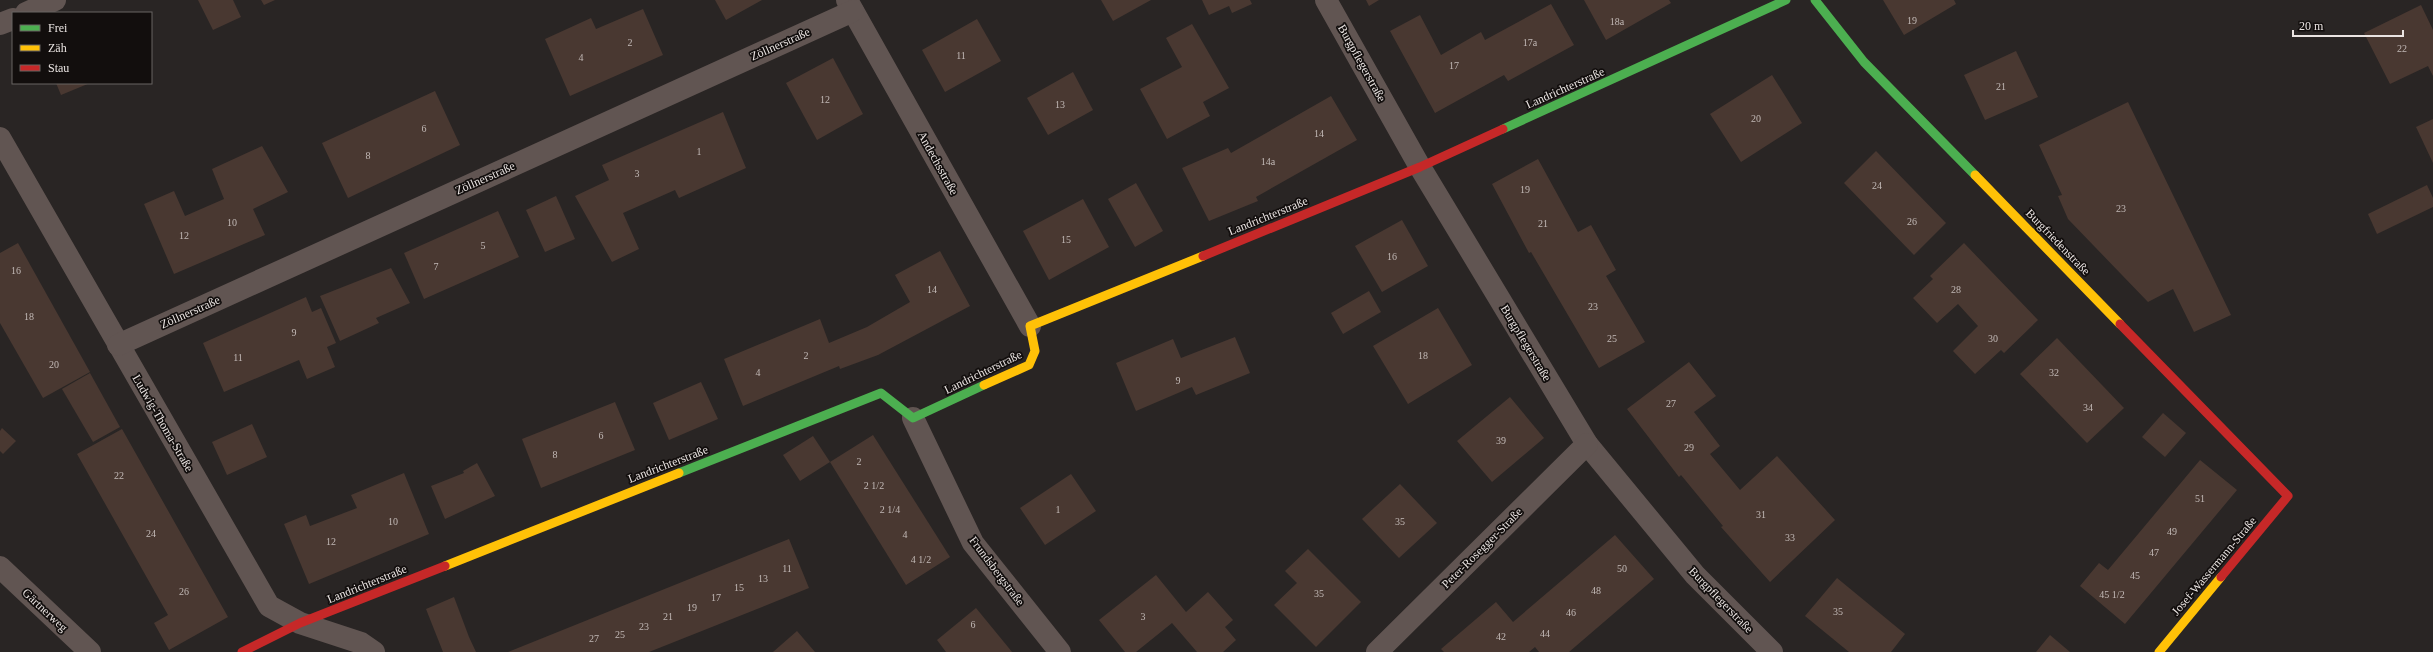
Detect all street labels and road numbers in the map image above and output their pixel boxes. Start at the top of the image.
street label: Burgpflegerstraße [1335,22,1389,104]
street label: Zöllnerstraße [748,25,812,63]
street label: Landrichterstraße [1523,64,1607,112]
street label: Andechsstraße [915,129,961,197]
street label: Zöllnerstraße [453,159,517,197]
street label: Landrichterstraße [1226,194,1310,238]
street label: Burgfriedenstraße [2023,206,2093,278]
street label: Zöllnerstraße [158,293,222,331]
street label: Burgpflegerstraße [1498,302,1554,384]
street label: Landrichterstraße [942,347,1024,397]
street label: Ludwig-Thoma-Straße [129,372,197,474]
street label: Landrichterstraße [626,442,710,486]
street label: Peter-Rosegger-Straße [1439,505,1525,591]
street label: Josef-Wassermann-Straße [2169,514,2259,618]
street label: Frundsbergstraße [966,534,1028,608]
street label: Landrichterstraße [325,562,409,606]
street label: Burgpflegerstraße [1686,564,1756,636]
street label: Gärtnerweg [20,586,70,634]

